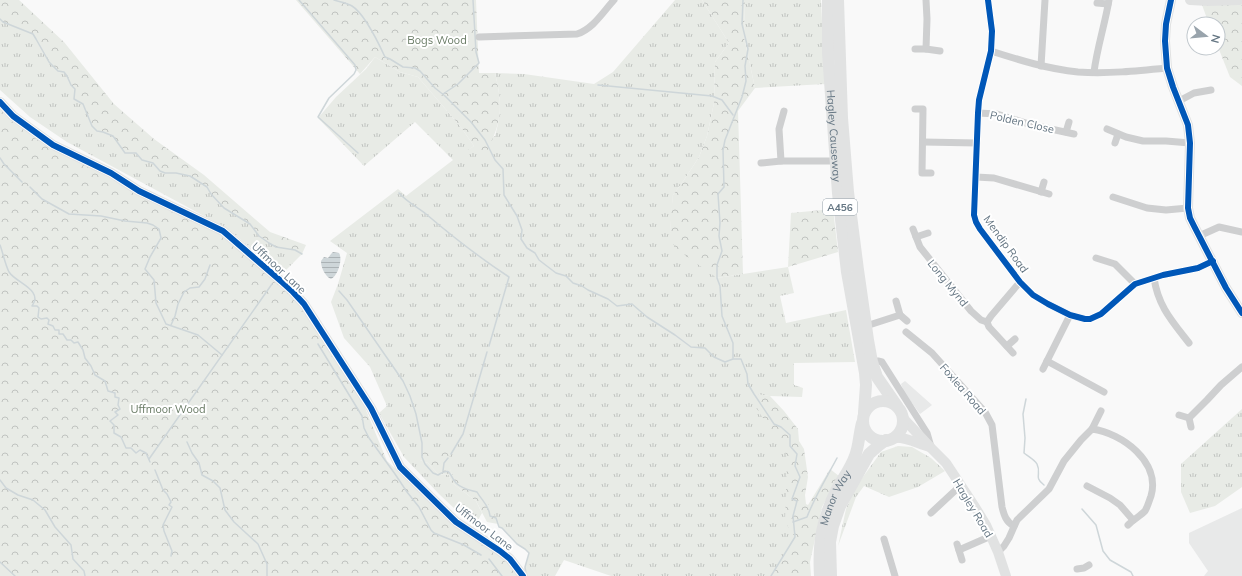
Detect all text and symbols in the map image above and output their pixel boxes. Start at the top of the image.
north arrow [1186,16,1226,56]
park label: Bogs Wood [407,33,467,47]
text: N [1208,33,1223,45]
street label: Hagley Causeway [824,89,844,183]
street label: Polden Close [988,108,1056,136]
road number: A456 [823,199,857,215]
street label: Mendip Road [980,213,1032,275]
street label: Uffmoor Lane [249,239,309,297]
street label: Long Mynd [925,257,971,309]
street label: Foxlea Road [937,361,989,417]
park label: Uffmoor Wood [130,402,206,416]
street label: Manor Way [817,467,854,527]
street label: Hagley Road [950,476,996,540]
street label: Uffmoor Lane [452,501,516,553]

